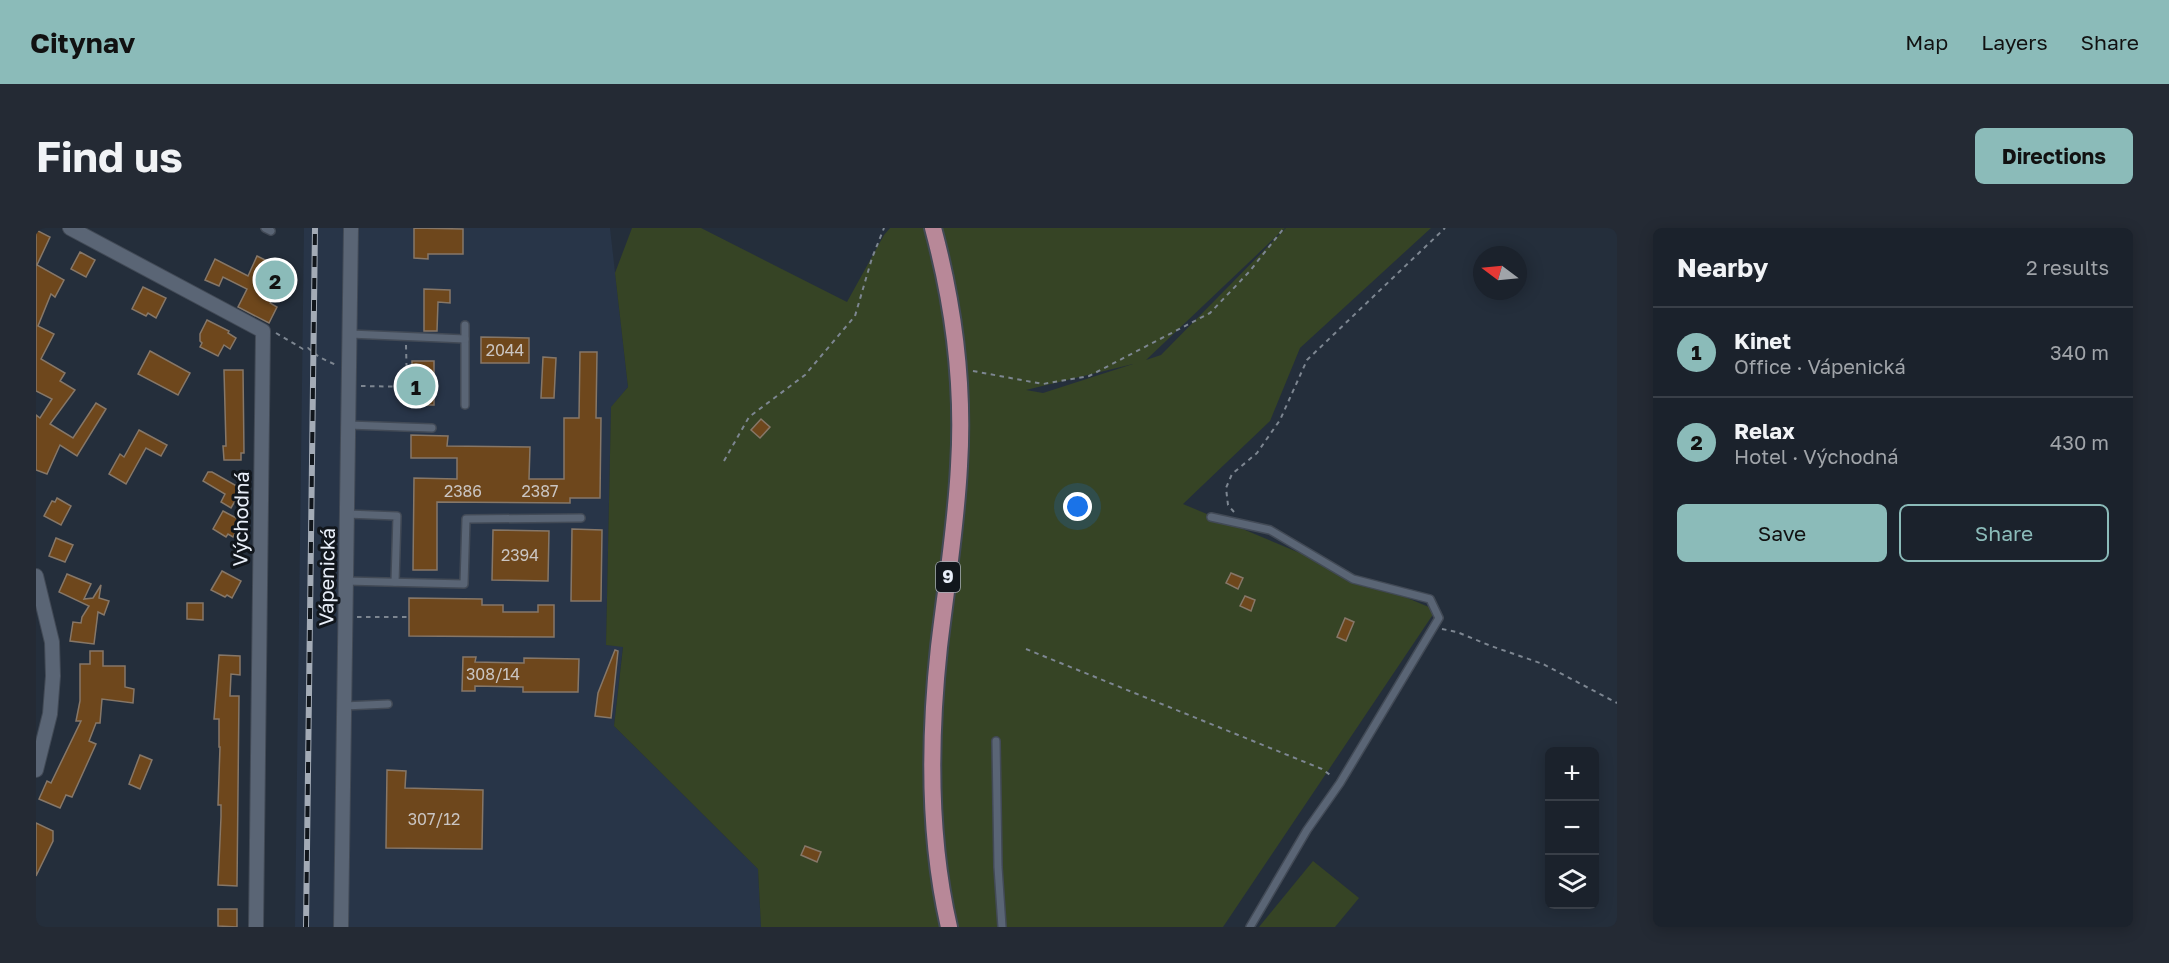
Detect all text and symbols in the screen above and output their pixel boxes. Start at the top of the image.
text: Citynav [30,26,135,59]
text: Map [1905,29,1948,55]
text: Layers [1981,29,2048,55]
text: Share [2081,29,2139,55]
button: Directions [1975,128,2133,184]
text: Find us [36,131,183,181]
north arrow [1473,246,1527,300]
text: Nearby [1677,252,1768,283]
text: 2 results [2026,255,2109,279]
pin: 2 [256,257,294,302]
text: Kinet [1734,327,1791,354]
house number: 2044 [486,340,524,360]
text: 1 [1691,340,1702,364]
text: 340 m [2050,340,2109,364]
text: Office · Vápenická [1734,354,1906,378]
pin: 1 [396,364,436,408]
text: Relax [1734,417,1795,444]
text: 2 [1690,430,1703,454]
text: 430 m [2050,430,2109,454]
text: Hotel · Východná [1734,444,1899,468]
street label: Východná [227,471,253,567]
house number: 2386 [444,481,482,501]
house number: 2387 [522,481,558,501]
your location [1063,492,1092,521]
button: Save [1677,504,1887,562]
button: Share [1899,504,2109,562]
street label: Vápenická [313,528,339,626]
house number: 2394 [501,545,539,565]
road number: 9 [936,562,960,592]
house number: 308/14 [466,664,520,684]
map controls [1545,747,1599,909]
button: + [1545,747,1599,801]
button: − [1545,801,1599,855]
house number: 307/12 [408,809,460,829]
button: layers [1545,855,1599,909]

